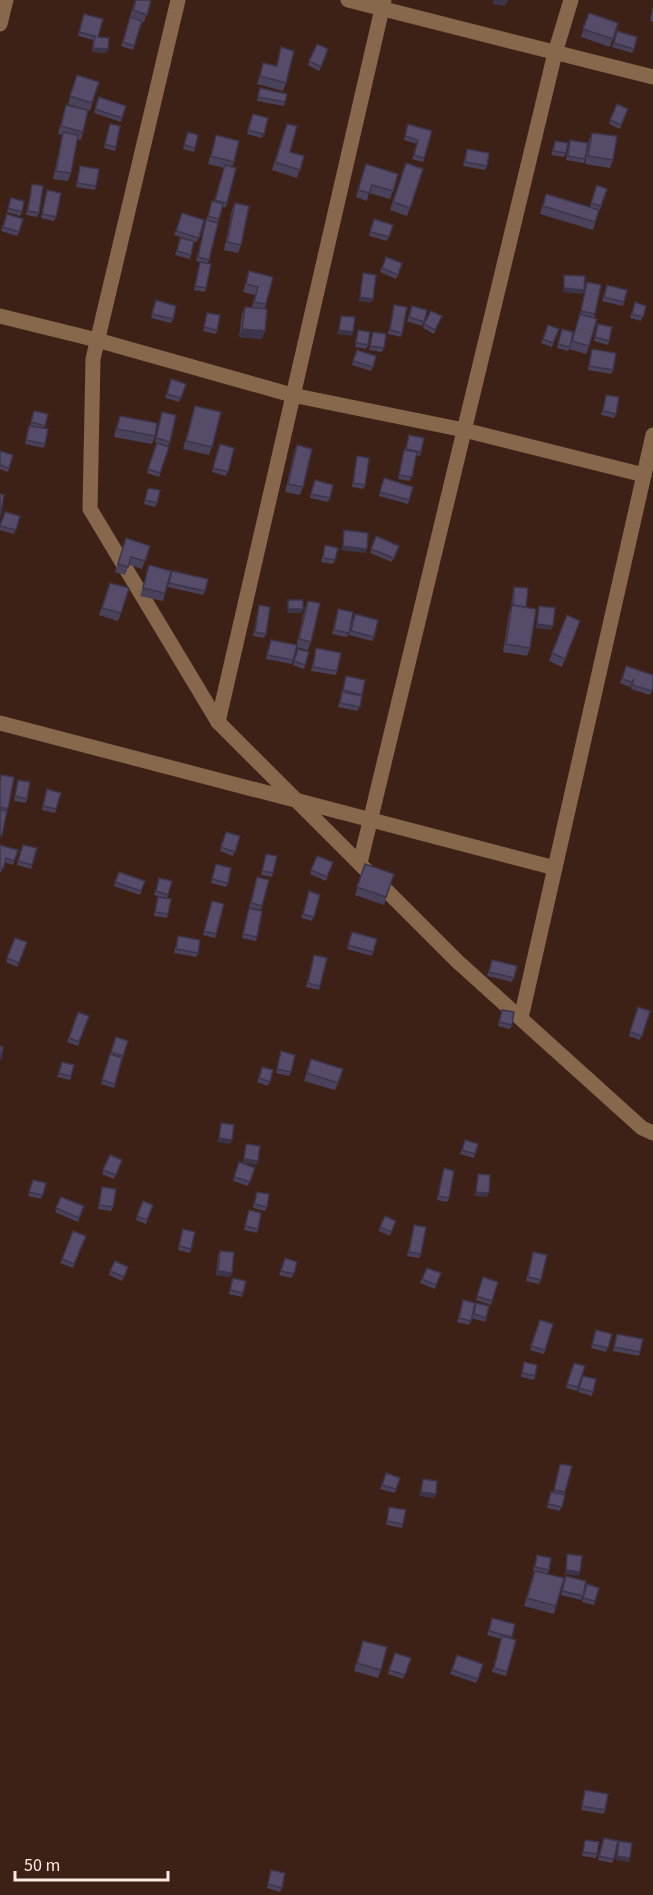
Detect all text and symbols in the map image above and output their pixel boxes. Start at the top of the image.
scale bar [15,1844,168,1882]
text: 50 m [24,1853,60,1878]

